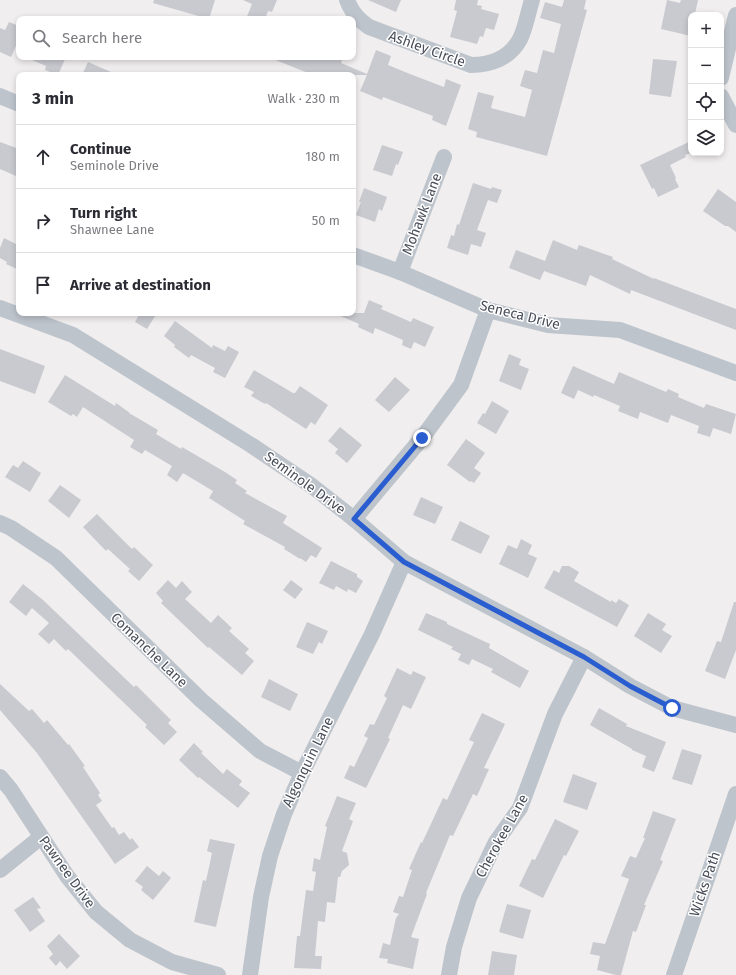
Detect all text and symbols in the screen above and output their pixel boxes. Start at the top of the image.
map controls [688,12,724,156]
button: + [688,12,724,48]
search box [16,16,356,60]
icon: search [30,27,52,49]
street label: Ashley Circle [386,27,468,71]
text: Search here [62,29,142,47]
button: − [688,48,724,84]
button: locate [688,84,724,120]
text: 3 min [32,88,74,109]
text: Walk · 230 m [268,91,340,106]
button: layers [688,120,724,156]
text: Continue [70,140,131,158]
icon: ahead [32,146,54,168]
text: 180 m [305,149,340,164]
text: Seminole Drive [70,158,159,173]
street label: Mohawk Lane [399,171,445,257]
text: Turn right [70,204,137,222]
icon: right [32,210,54,232]
text: 50 m [312,213,340,228]
text: Shawnee Lane [70,222,154,237]
icon: arrive [32,274,54,296]
text: Arrive at destination [70,276,211,294]
street label: Seneca Drive [478,297,562,333]
route end [413,429,431,447]
street label: Seminole Drive [261,448,349,518]
street label: Comanche Lane [107,609,191,691]
route start [663,699,681,717]
street label: Algonquin Lane [279,714,337,810]
street label: Cherokee Lane [472,791,532,881]
street label: Pawnee Drive [35,833,99,911]
street label: Wicks Path [686,849,724,919]

